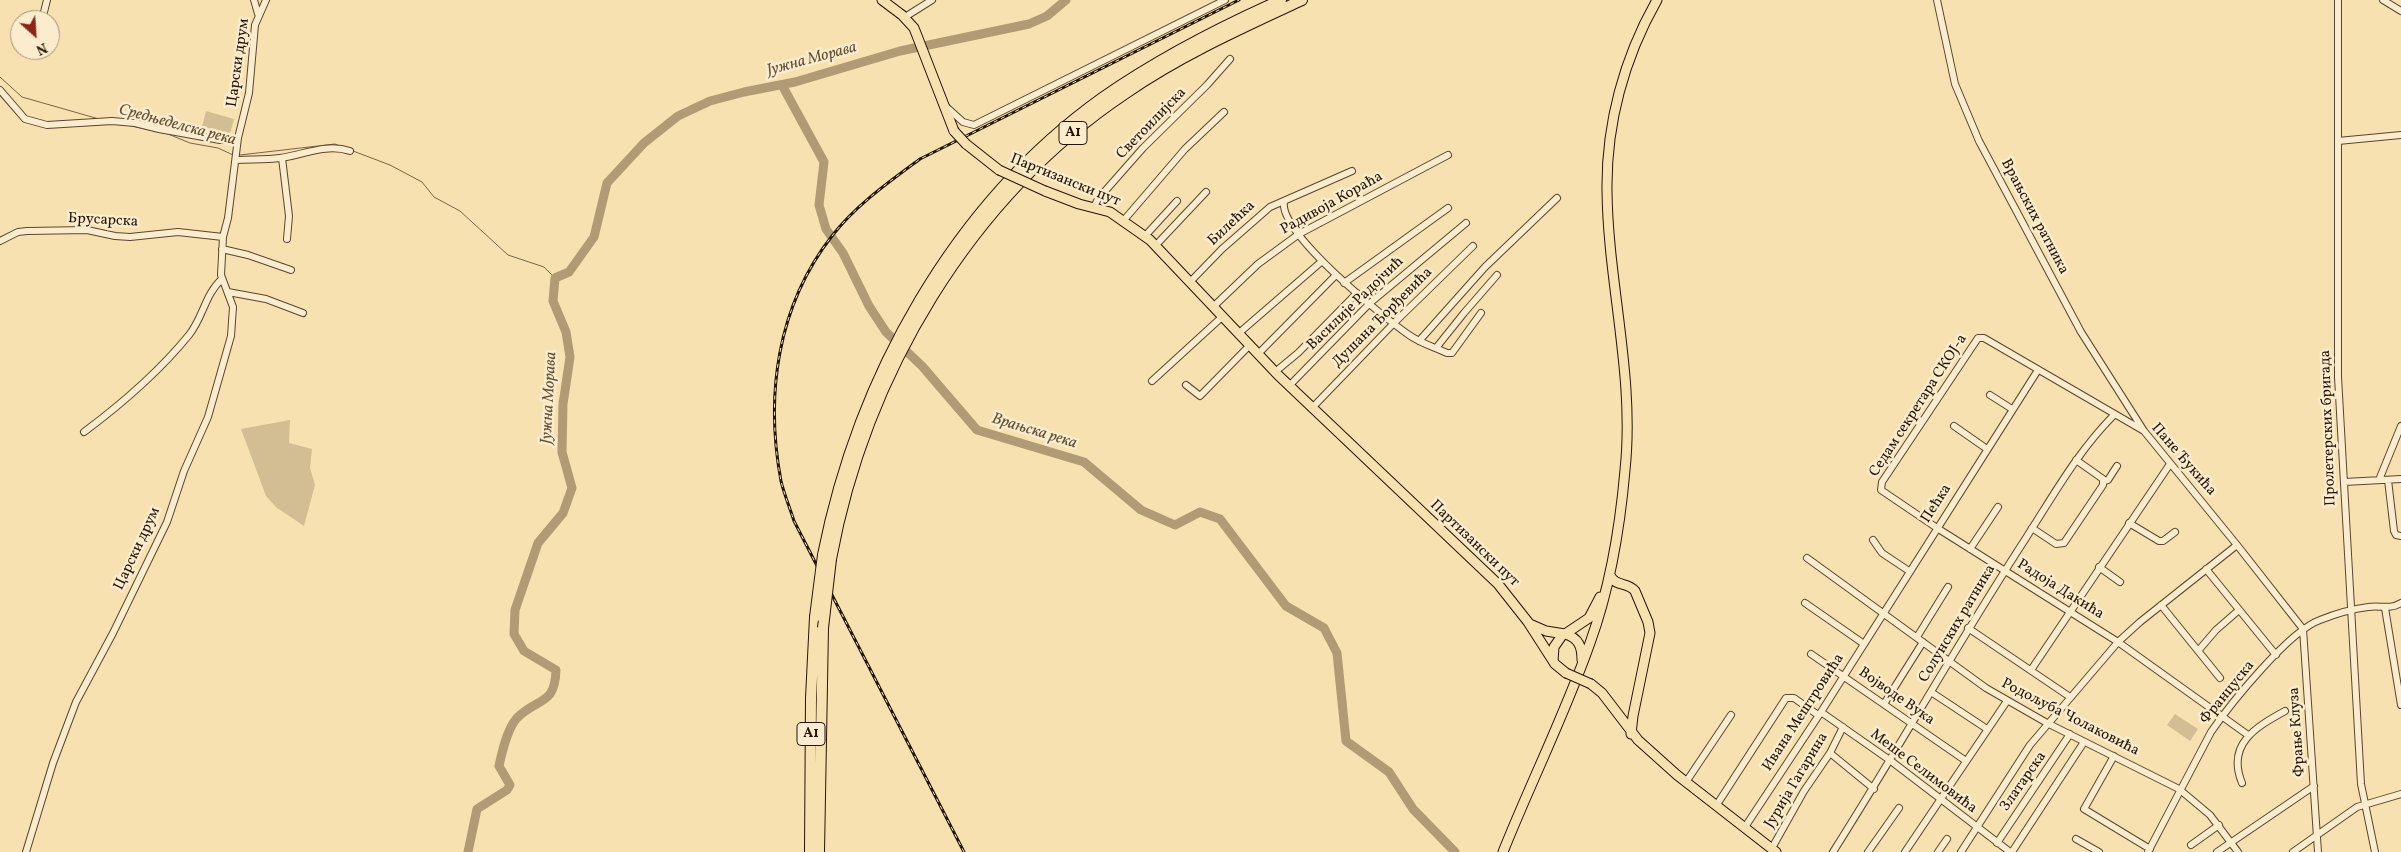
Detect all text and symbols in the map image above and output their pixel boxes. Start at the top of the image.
north arrow [10,10,60,60]
street label: Царски друм [224,18,254,108]
text: N [33,37,50,59]
water label: Јужна Морава [765,39,859,81]
street label: Светоилијска [1113,84,1191,164]
water label: Средњеделска река [116,101,238,151]
road number: A1 [1059,122,1087,144]
street label: Партизански пут [1007,151,1123,211]
street label: Врањских ратника [1996,156,2072,278]
street label: Радивоја Кораћа [1278,168,1386,240]
street label: Билећка [1205,198,1259,250]
street label: Брусарска [68,210,138,232]
street label: Василије Радојчић [1304,253,1408,355]
street label: Душана Ђорђевића [1329,264,1437,372]
street label: Седам секретара СКОЈ-а [1866,331,1972,481]
street label: Пролетерских бригада [2317,350,2341,506]
water label: Јужна Морава [538,351,562,445]
water label: Врањска река [989,410,1079,454]
street label: Пане Ђукића [2147,420,2219,500]
street label: Пећка [1918,481,1956,527]
street label: Партизански пут [1425,497,1523,591]
street label: Царски друм [111,505,165,593]
street label: Радоја Дакића [2013,556,2107,624]
street label: Солунских ратника [1916,562,2000,686]
street label: Ивана Мештровића [1759,651,1849,775]
street label: Француска [2197,658,2259,728]
street label: Војводе Вука [1855,664,1937,730]
street label: Родољуба Чолаковића [1998,675,2142,761]
street label: Фрање Клуза [2286,687,2310,777]
road number: A1 [797,722,825,746]
street label: Меше Селимовића [1866,726,1980,818]
street label: Јурија Гагарина [1761,730,1833,832]
street label: Златарска [1997,749,2051,815]

